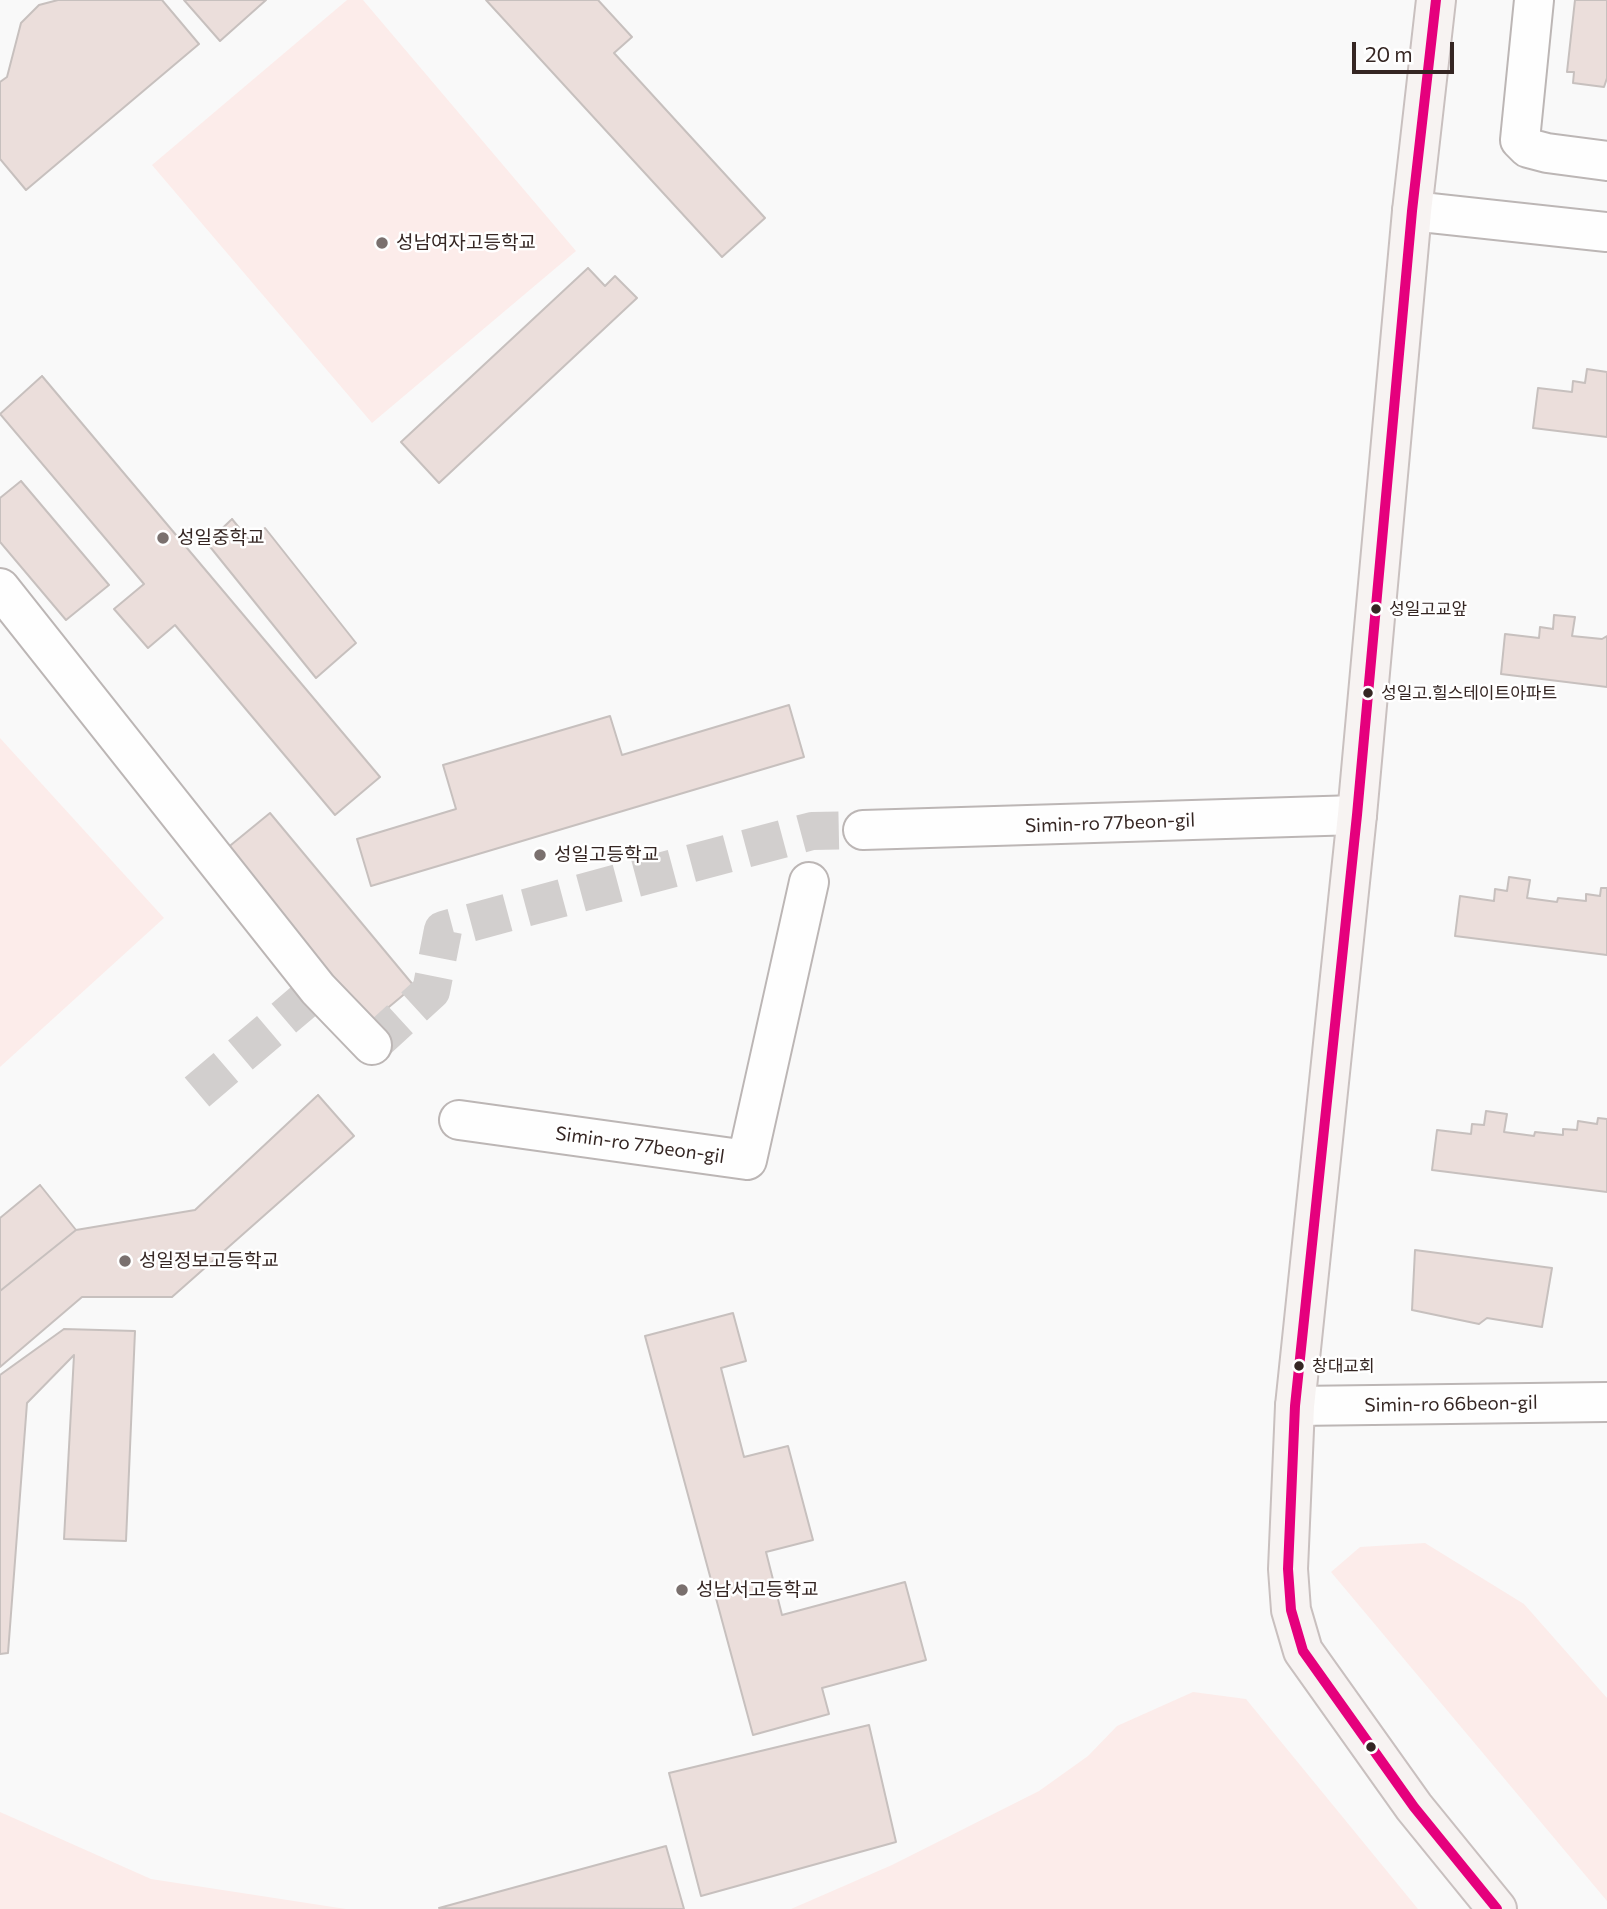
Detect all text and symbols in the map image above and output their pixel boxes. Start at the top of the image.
scale bar [1355,28,1456,72]
text: 20 m [1365,41,1413,66]
place label: 성남여자고등학교 [396,232,536,254]
marker: 성남여자고등학교 [374,235,390,251]
place label: 성일중학교 [177,527,264,549]
marker: 성일중학교 [155,530,171,546]
place label: 성일고교앞 [1389,599,1467,619]
marker: 성일고교앞 [1369,602,1383,616]
place label: 성일고.힐스테이트아파트 [1381,683,1557,703]
marker: 성일고.힐스테이트아파트 [1361,686,1375,700]
street label: Simin-ro 77beon-gil [1025,809,1195,837]
place label: 성일고등학교 [554,844,659,866]
marker: 성일고등학교 [532,847,548,863]
street label: Simin-ro 77beon-gil [554,1122,726,1168]
place label: 성일정보고등학교 [139,1250,279,1272]
marker: 성일정보고등학교 [117,1253,133,1269]
place label: 창대교회 [1312,1356,1375,1376]
marker: 창대교회 [1292,1359,1306,1373]
street label: Simin-ro 66beon-gil [1364,1391,1538,1417]
place label: 성남서고등학교 [696,1579,818,1601]
marker: 성남서고등학교 [674,1582,690,1598]
unlabelled marker [1364,1740,1378,1754]

